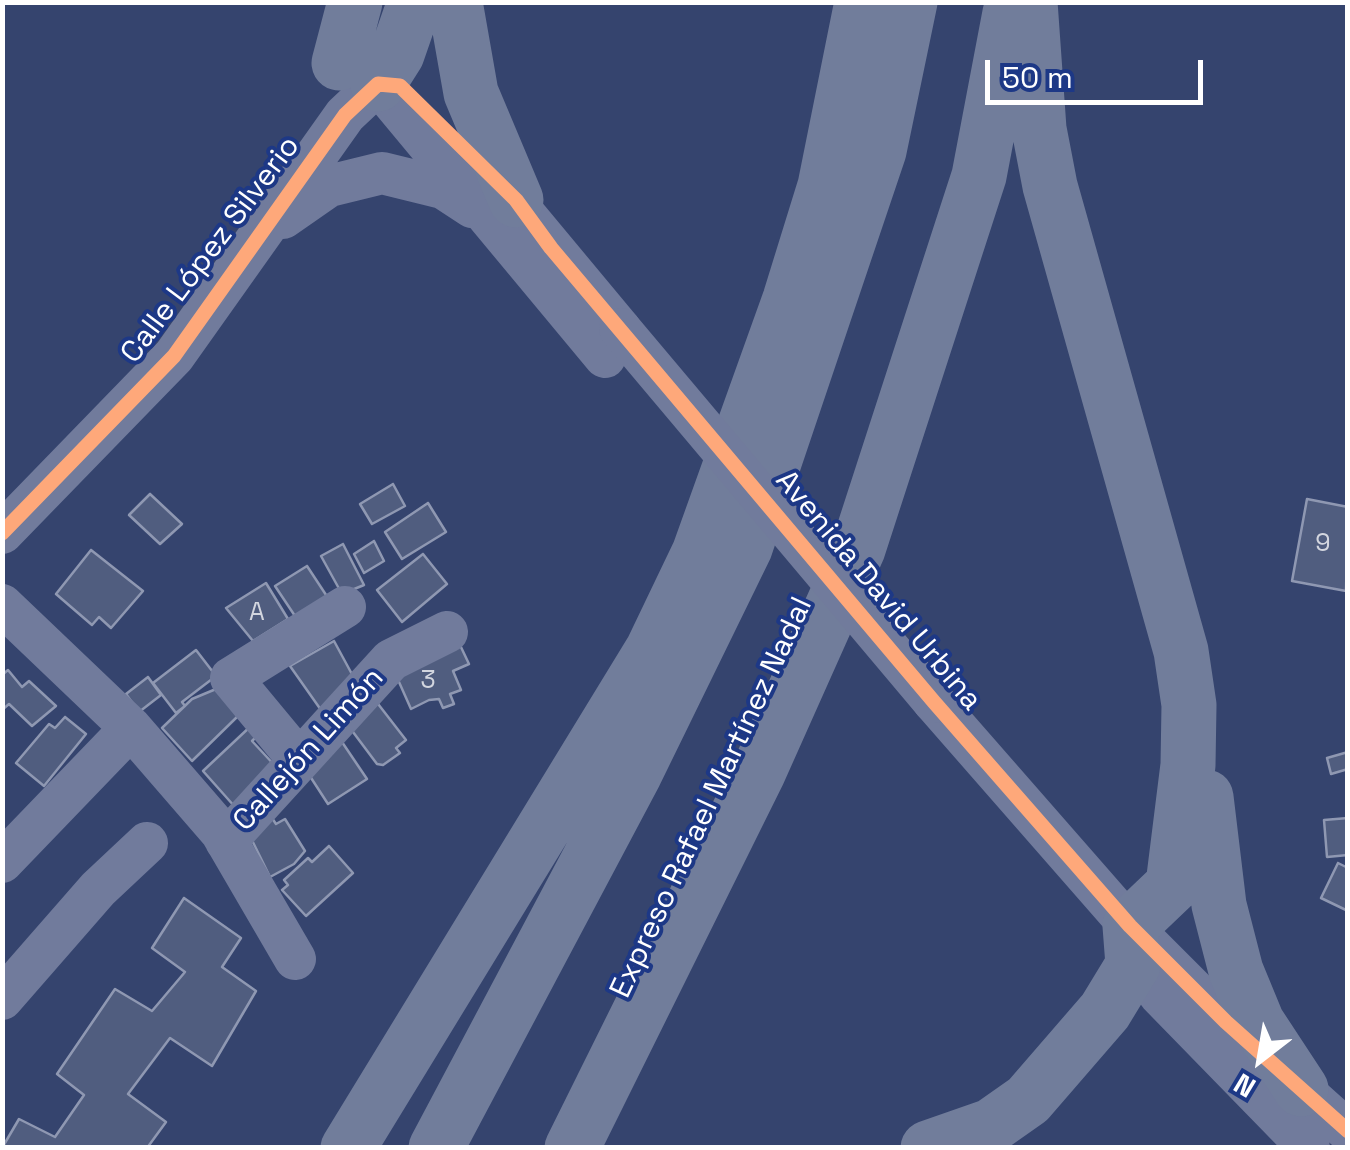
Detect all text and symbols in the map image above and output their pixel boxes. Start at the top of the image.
scale bar [990,40,1208,102]
text: 50 m [1002,58,1073,97]
street label: Calle López Silverio [114,129,308,371]
street label: Avenida David Urbina [767,464,989,718]
house number: 9 [1315,529,1331,559]
street label: Expreso Rafael Martínez Nadal [603,592,821,1004]
house number: A [249,598,265,628]
street label: Callejón Limón [226,661,392,839]
house number: 3 [420,666,436,696]
north arrow [1210,1010,1310,1110]
text: N [1227,1065,1262,1106]

